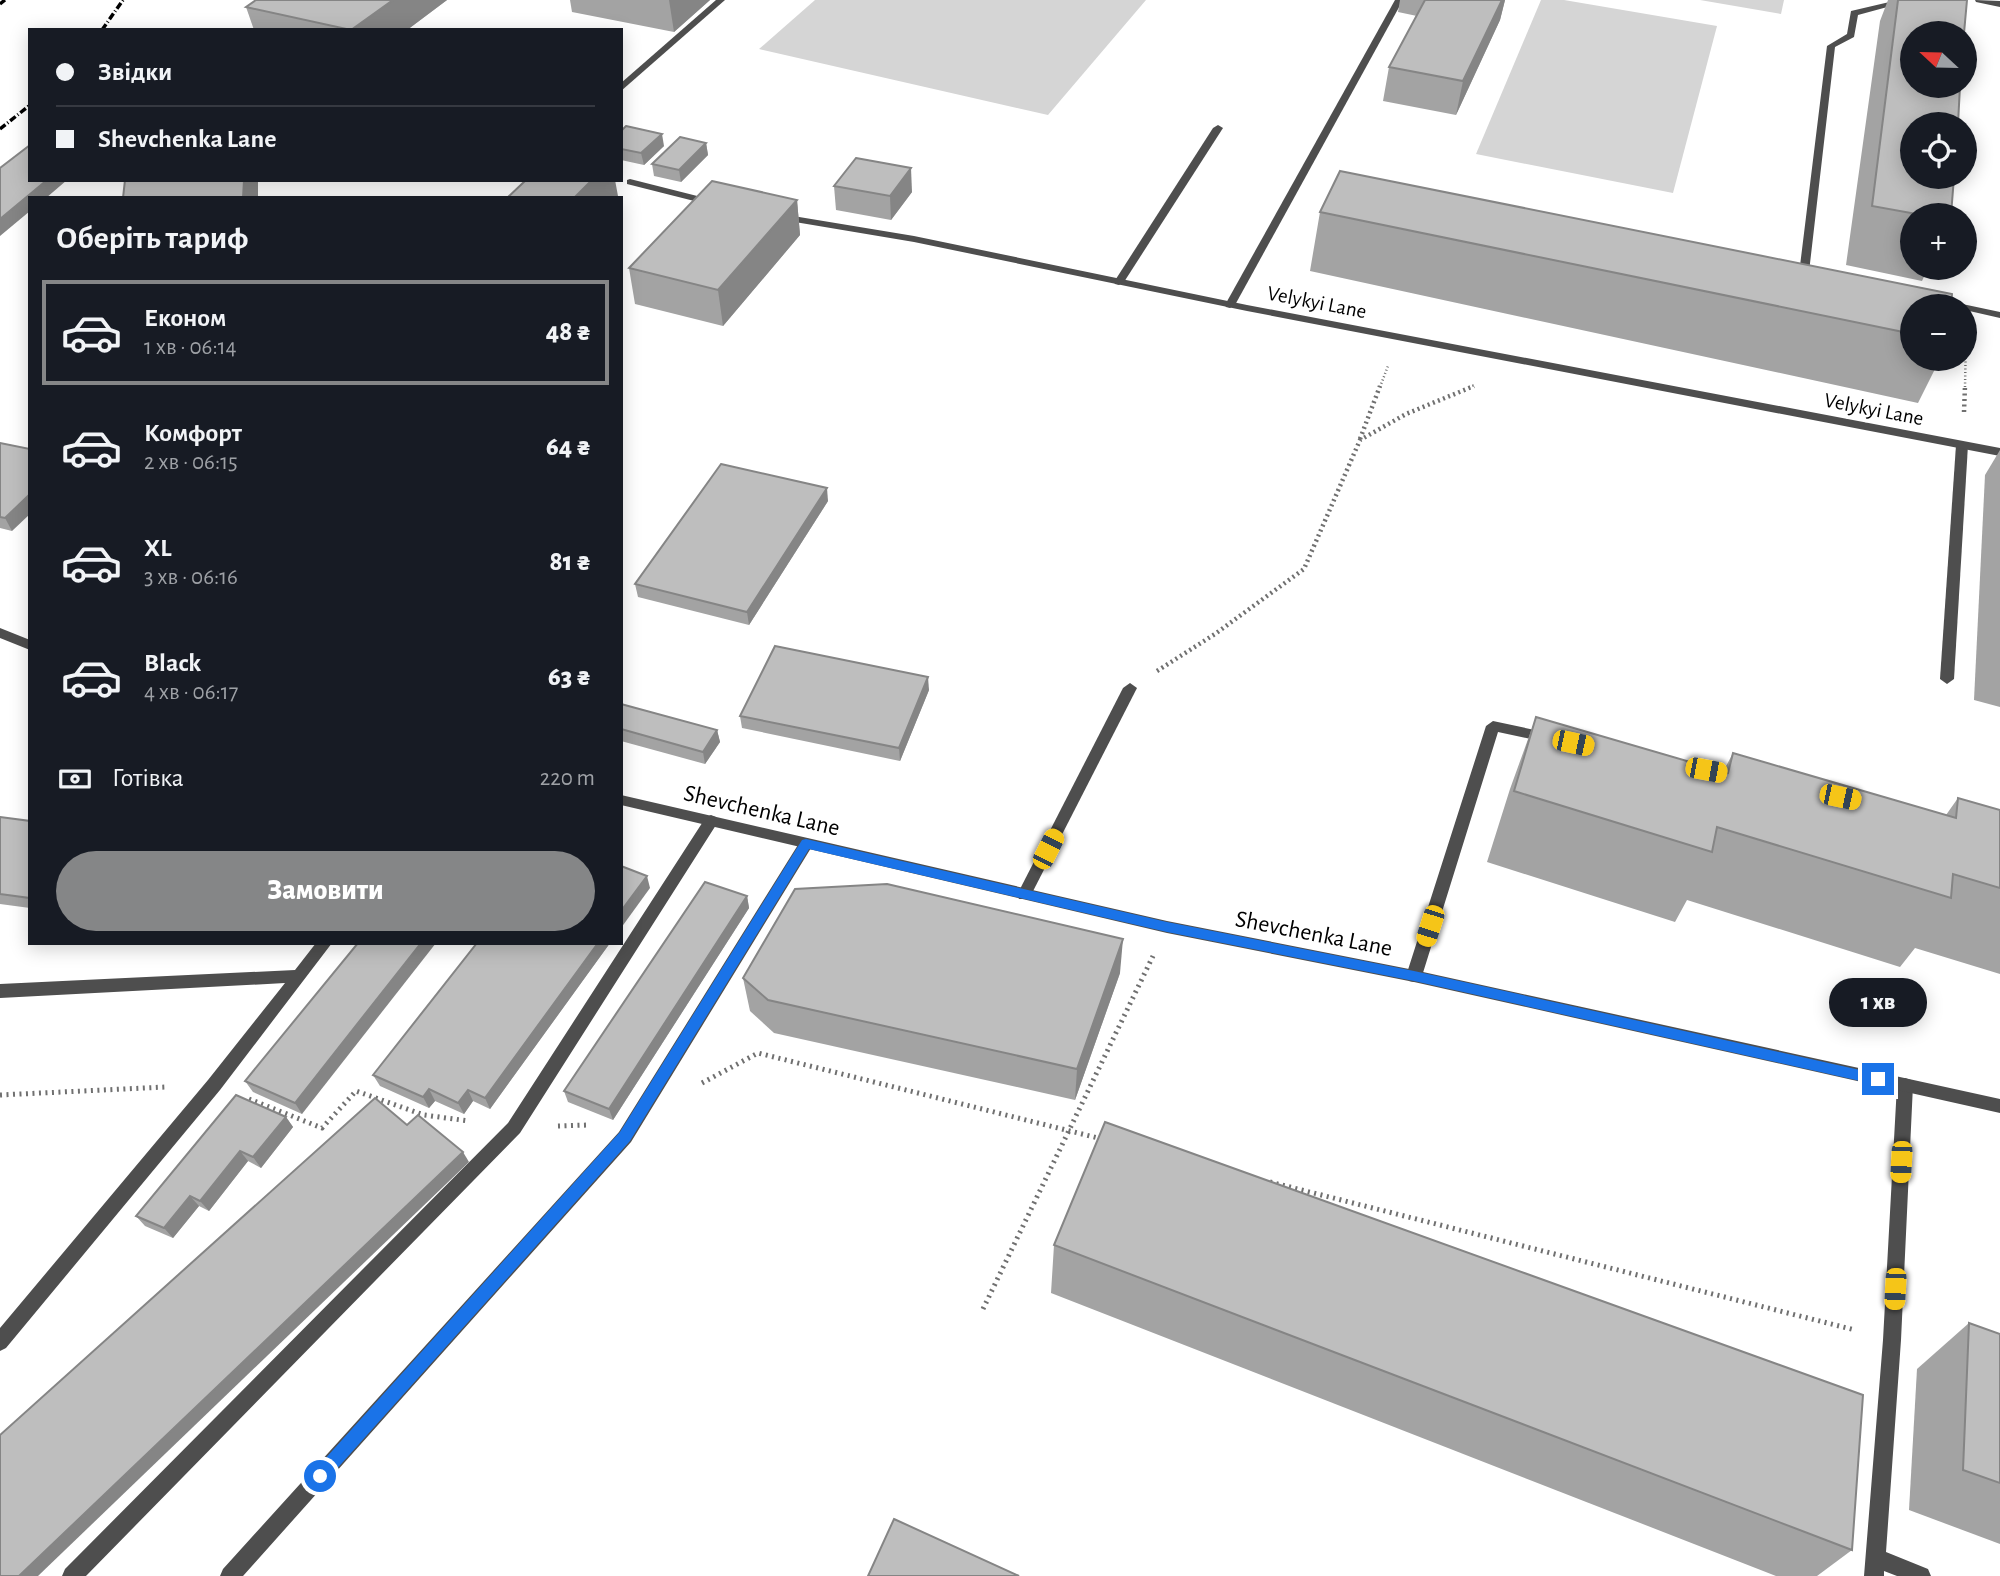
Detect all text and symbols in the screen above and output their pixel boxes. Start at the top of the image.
north arrow [1900,21,1978,98]
map controls [1900,21,1977,371]
text: Звідки [98,59,172,85]
button: locate [1900,112,1977,189]
text: Shevchenka Lane [98,126,277,152]
button: + [1900,203,1977,280]
text: Оберіть тариф [56,222,248,254]
street label: Velykyi Lane [1266,283,1368,322]
button: − [1900,294,1977,371]
icon: car [60,301,123,364]
text: Економ [144,305,226,331]
text: 48 ₴ [546,319,591,345]
text: 1 хв · 06:14 [144,336,237,359]
street label: Velykyi Lane [1823,390,1925,429]
icon: car [60,416,123,479]
text: Комфорт [144,420,242,446]
text: 64 ₴ [546,434,591,460]
text: 2 хв · 06:15 [144,451,238,474]
icon: car [60,531,123,594]
text: XL [144,535,171,561]
text: 81 ₴ [550,549,591,575]
text: 3 хв · 06:16 [144,566,238,589]
icon: car [60,646,123,709]
text: Black [144,650,201,676]
text: 63 ₴ [548,664,591,690]
text: 4 хв · 06:17 [144,681,238,704]
car [1551,728,1596,758]
car [1684,756,1729,784]
icon: cash [56,760,94,798]
text: Готівка [112,765,184,791]
text: 220 m [540,767,595,790]
street label: Shevchenka Lane [681,781,842,841]
car [1818,782,1863,812]
car [1030,826,1067,872]
button: Замовити [56,851,595,931]
car [1414,903,1447,949]
street label: Shevchenka Lane [1233,907,1394,961]
callout: 1 хв [1829,978,1927,1026]
text: 1 хв [1861,991,1895,1014]
route end [1862,1063,1894,1095]
car [1890,1140,1913,1184]
car [1884,1267,1907,1311]
route start [304,1460,336,1492]

